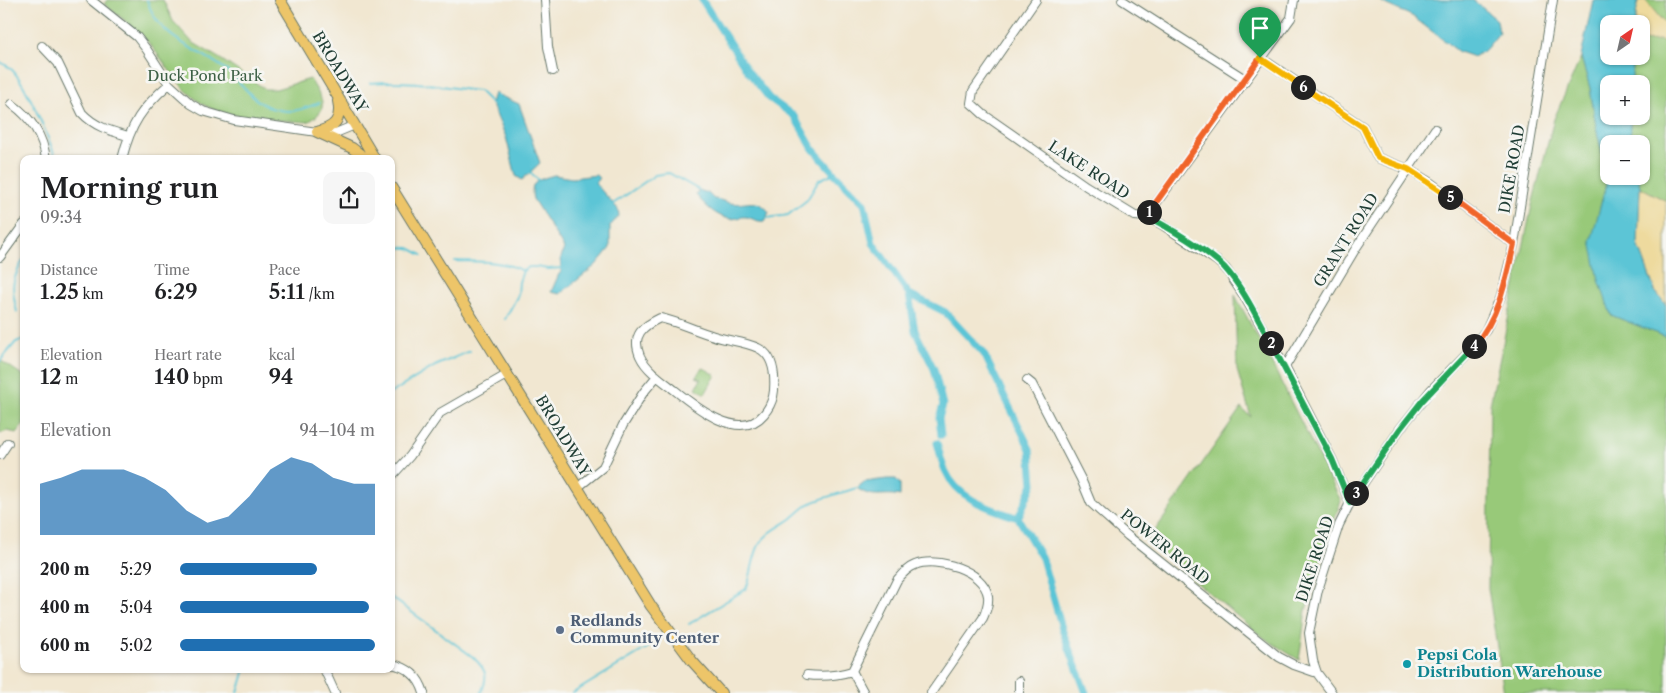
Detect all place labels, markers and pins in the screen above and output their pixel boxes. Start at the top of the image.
pin [1239,7,1281,58]
pin: 6 [1290,74,1316,100]
pin: 5 [1438,184,1462,210]
pin: 1 [1136,200,1162,224]
pin: 2 [1258,330,1284,356]
pin: 4 [1462,334,1486,358]
pin: 3 [1344,480,1368,506]
place label: Redlands Community Center [570,611,720,647]
marker: Redlands Community Center [554,624,566,636]
place label: Pepsi Cola Distribution Warehouse [1417,645,1602,681]
marker: Pepsi Cola Distribution Warehouse [1401,658,1413,670]

